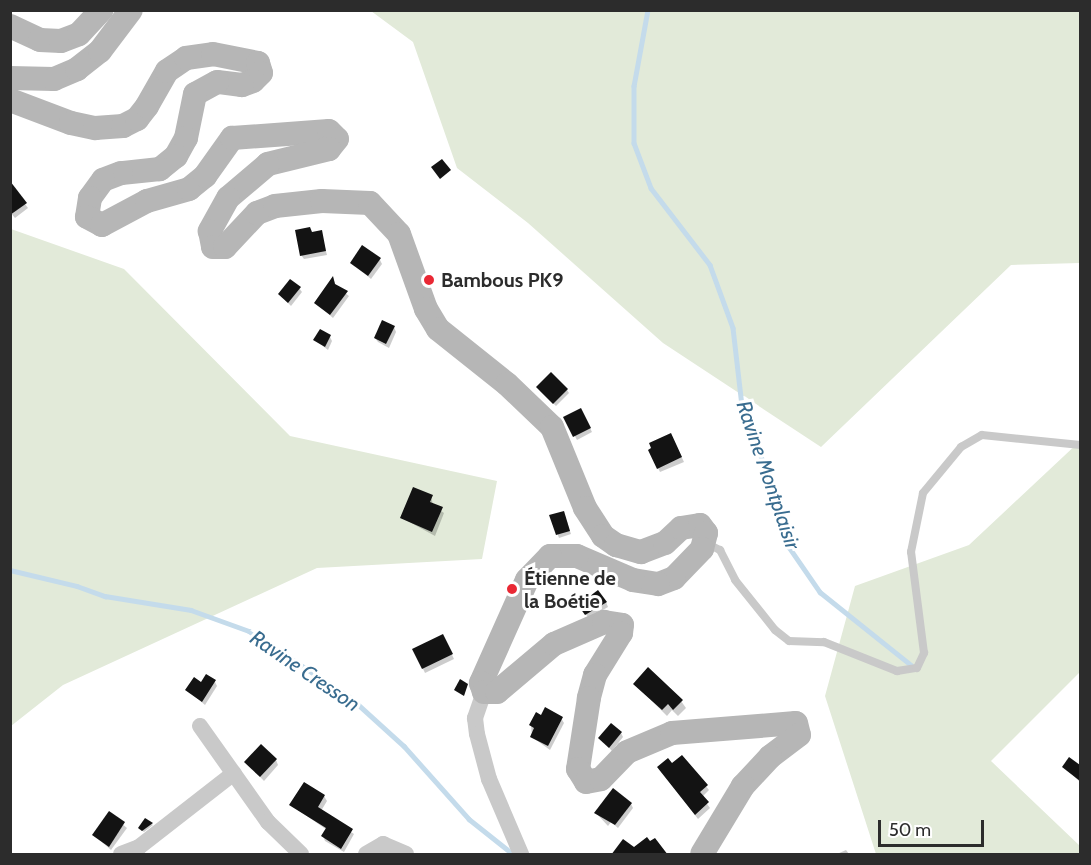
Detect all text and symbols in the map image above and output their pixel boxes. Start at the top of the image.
place label: Bambous PK9 [441,268,563,292]
marker: Bambous PK9 [422,273,436,287]
water label: Ravine Montplaisir [731,397,805,553]
place label: Étienne de la Boétie [524,566,616,613]
marker: Étienne de la Boétie [505,582,519,596]
water label: Ravine Cresson [245,625,365,717]
scale bar [881,808,988,846]
text: 50 m [889,819,931,841]

